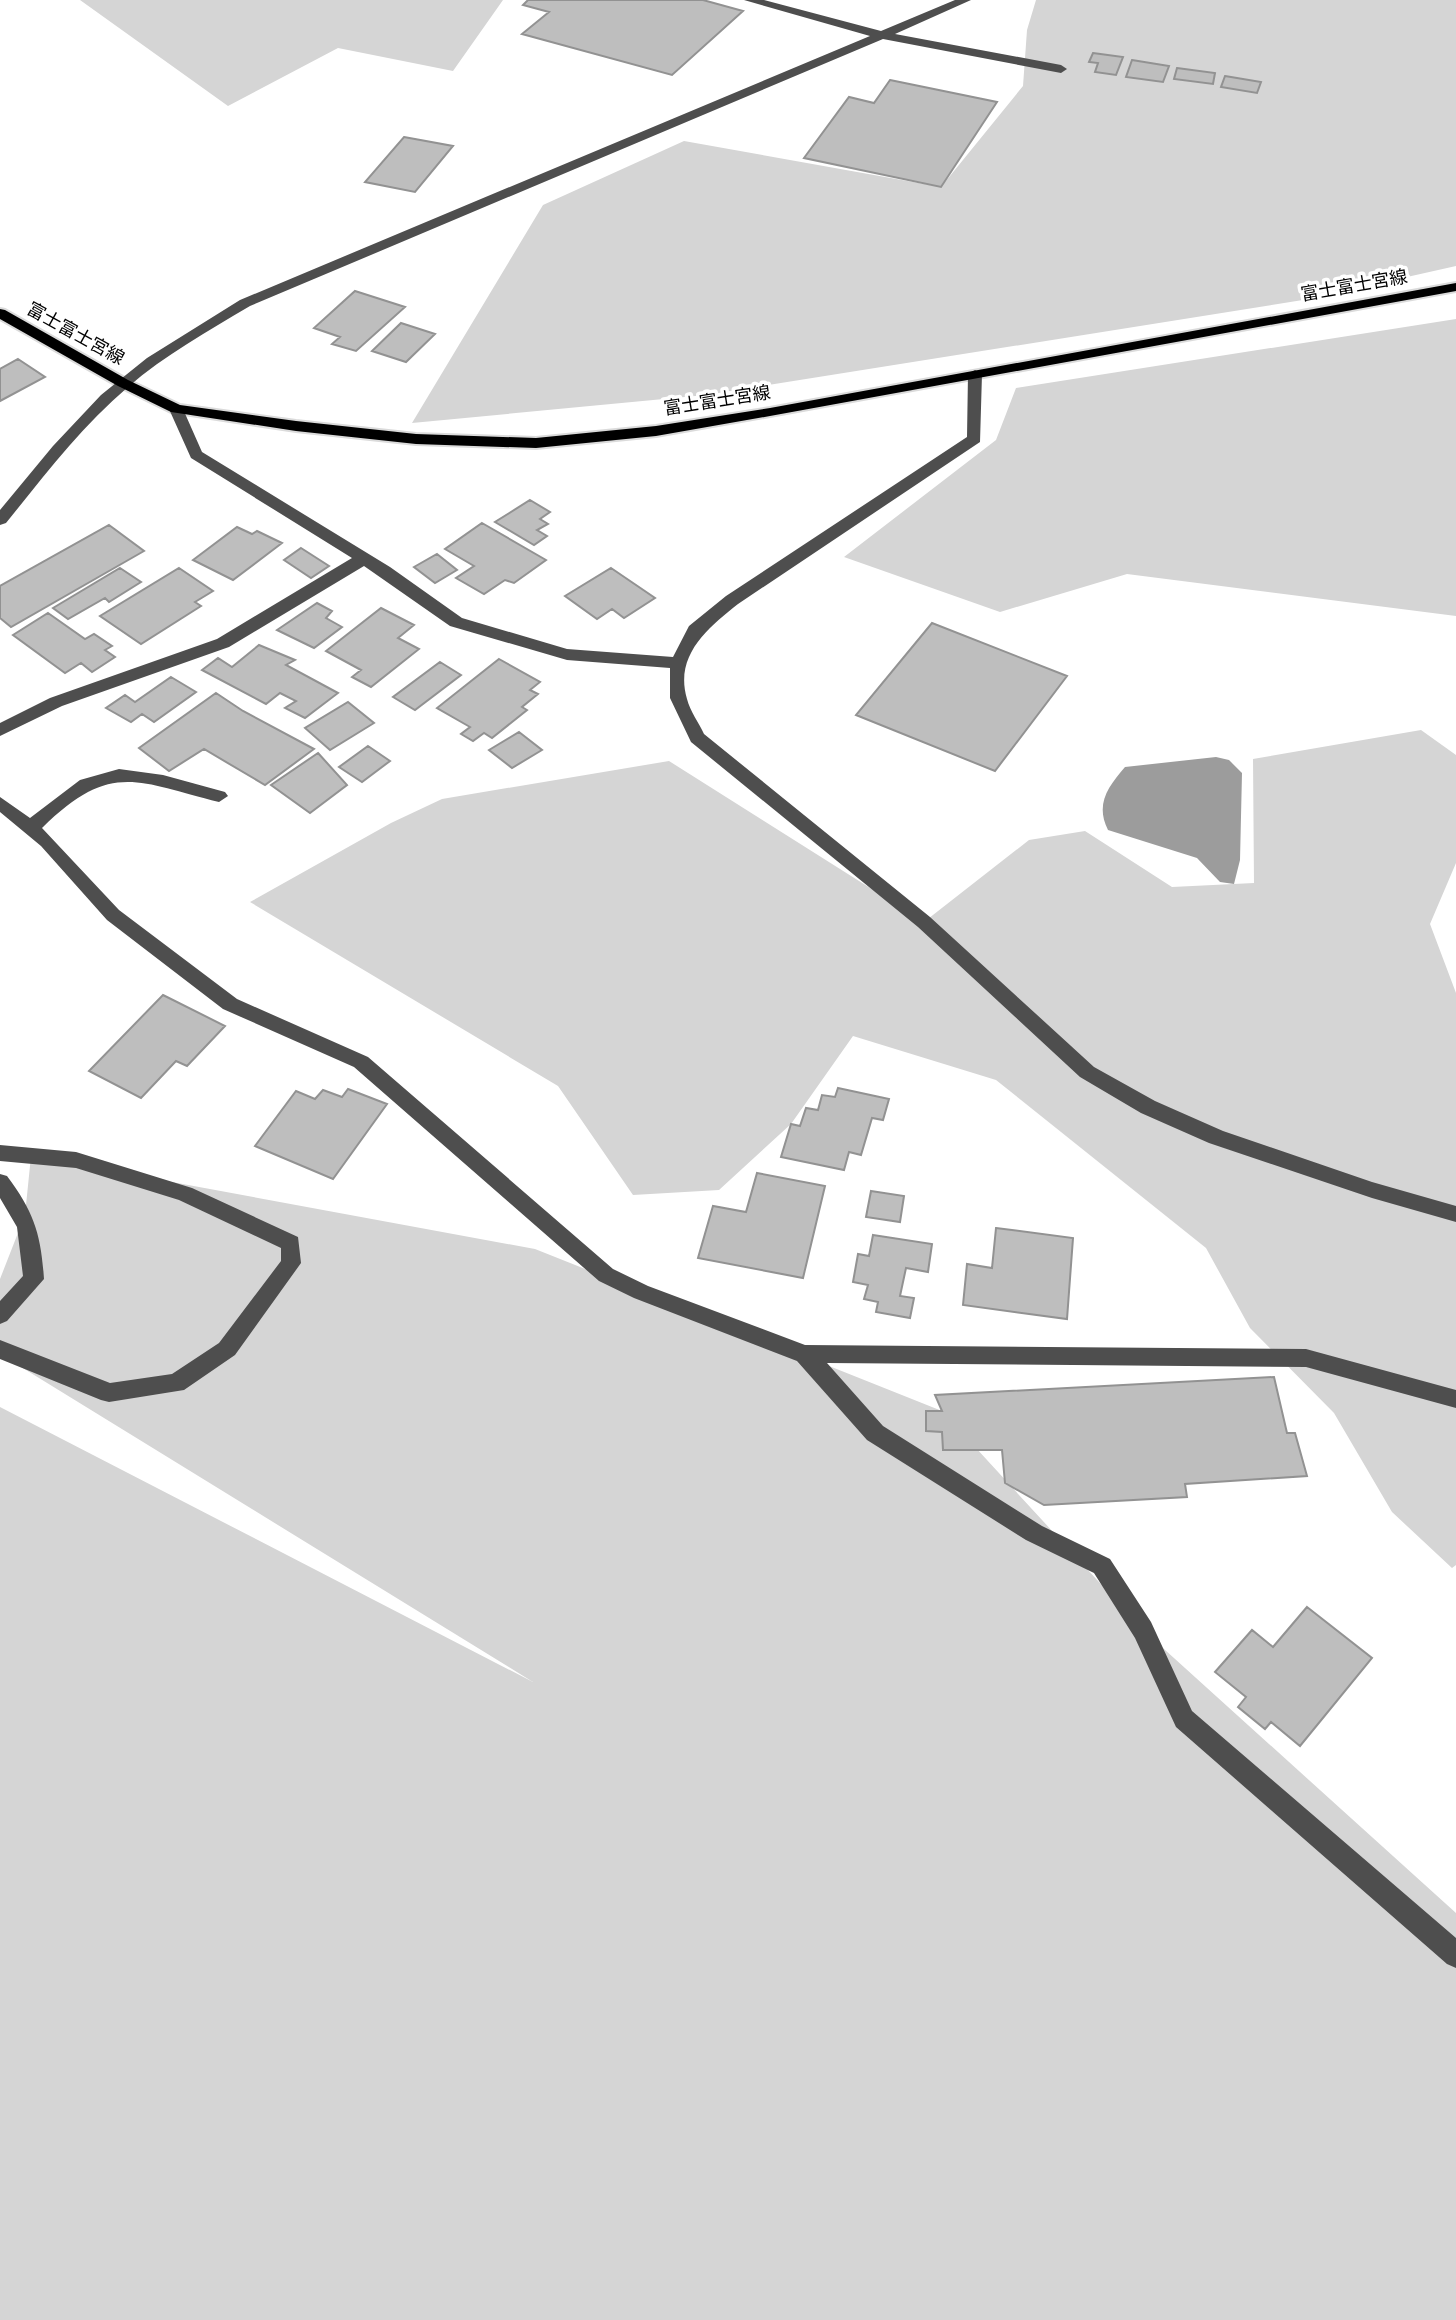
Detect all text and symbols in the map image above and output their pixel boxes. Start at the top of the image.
street label: 富士富士宮線 [1299,265,1409,305]
street label: 富士富士宮線 [24,298,128,368]
street label: 富士富士宮線 [662,381,772,419]

